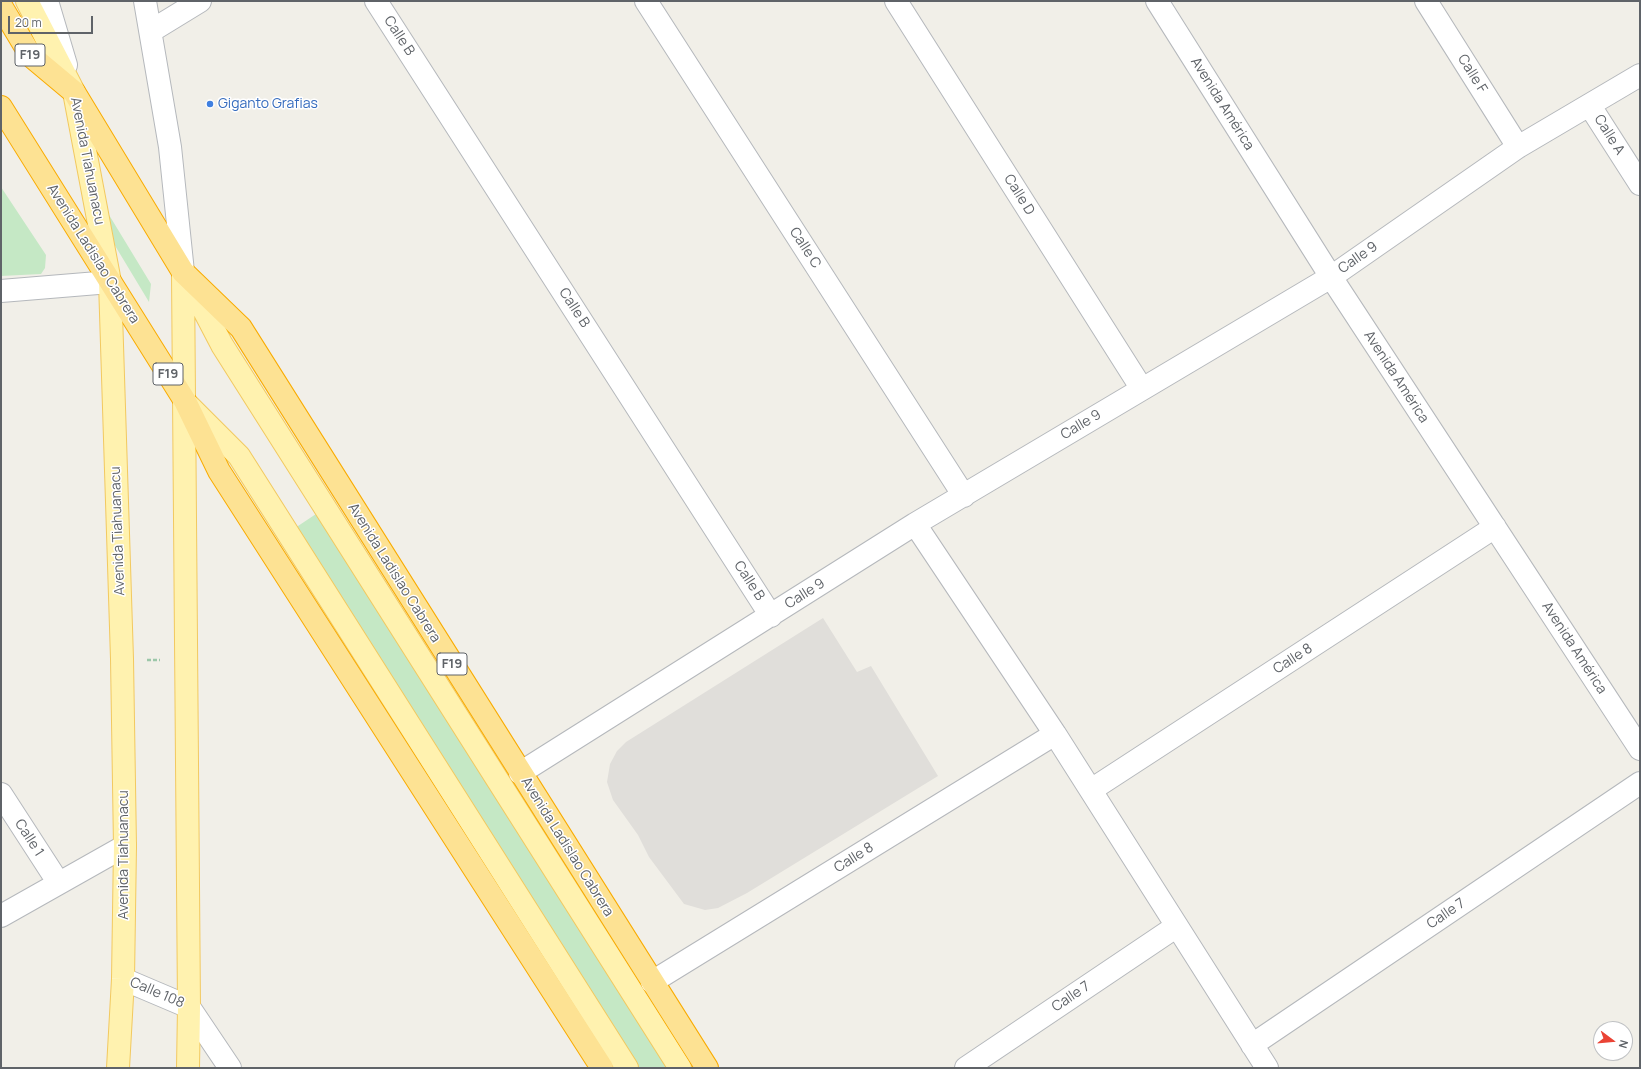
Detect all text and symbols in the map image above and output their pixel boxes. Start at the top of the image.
scale bar [10,8,95,34]
street label: Calle B [380,13,418,59]
text: 20 m [15,14,42,31]
road number: F19 [15,44,45,66]
street label: Calle F [1454,52,1490,96]
street label: Avenida América [1187,54,1257,154]
street label: Avenida Tiahuanacu [66,96,108,226]
place label: Giganto Grafias [218,96,318,112]
marker: Giganto Grafias [205,99,215,109]
street label: Calle A [1590,112,1628,158]
street label: Calle D [1000,172,1038,218]
street label: Avenida Ladislao Cabrera [43,181,143,327]
street label: Calle C [786,224,824,272]
street label: Calle 9 [1335,238,1381,278]
street label: Calle B [555,285,593,331]
street label: Avenida América [1360,328,1432,426]
road number: F19 [153,363,183,385]
street label: Calle 9 [1058,406,1104,444]
street label: Avenida Tiahuanacu [107,466,129,596]
street label: Avenida Ladislao Cabrera [344,500,444,646]
street label: Calle B [730,558,768,604]
street label: Calle 9 [782,575,828,613]
street label: Avenida América [1538,599,1610,697]
street label: Calle 8 [1270,640,1316,678]
road number: F19 [437,653,467,675]
street label: Avenida Ladislao Cabrera [517,774,617,920]
street label: Avenida Tiahuanacu [116,790,132,920]
street label: Calle 1 [11,816,47,860]
street label: Calle 8 [831,839,877,877]
street label: Calle 7 [1424,895,1468,933]
street label: Calle 108 [127,974,187,1012]
street label: Calle 7 [1049,978,1093,1016]
north arrow [1593,1021,1633,1061]
text: N [1616,1038,1632,1050]

